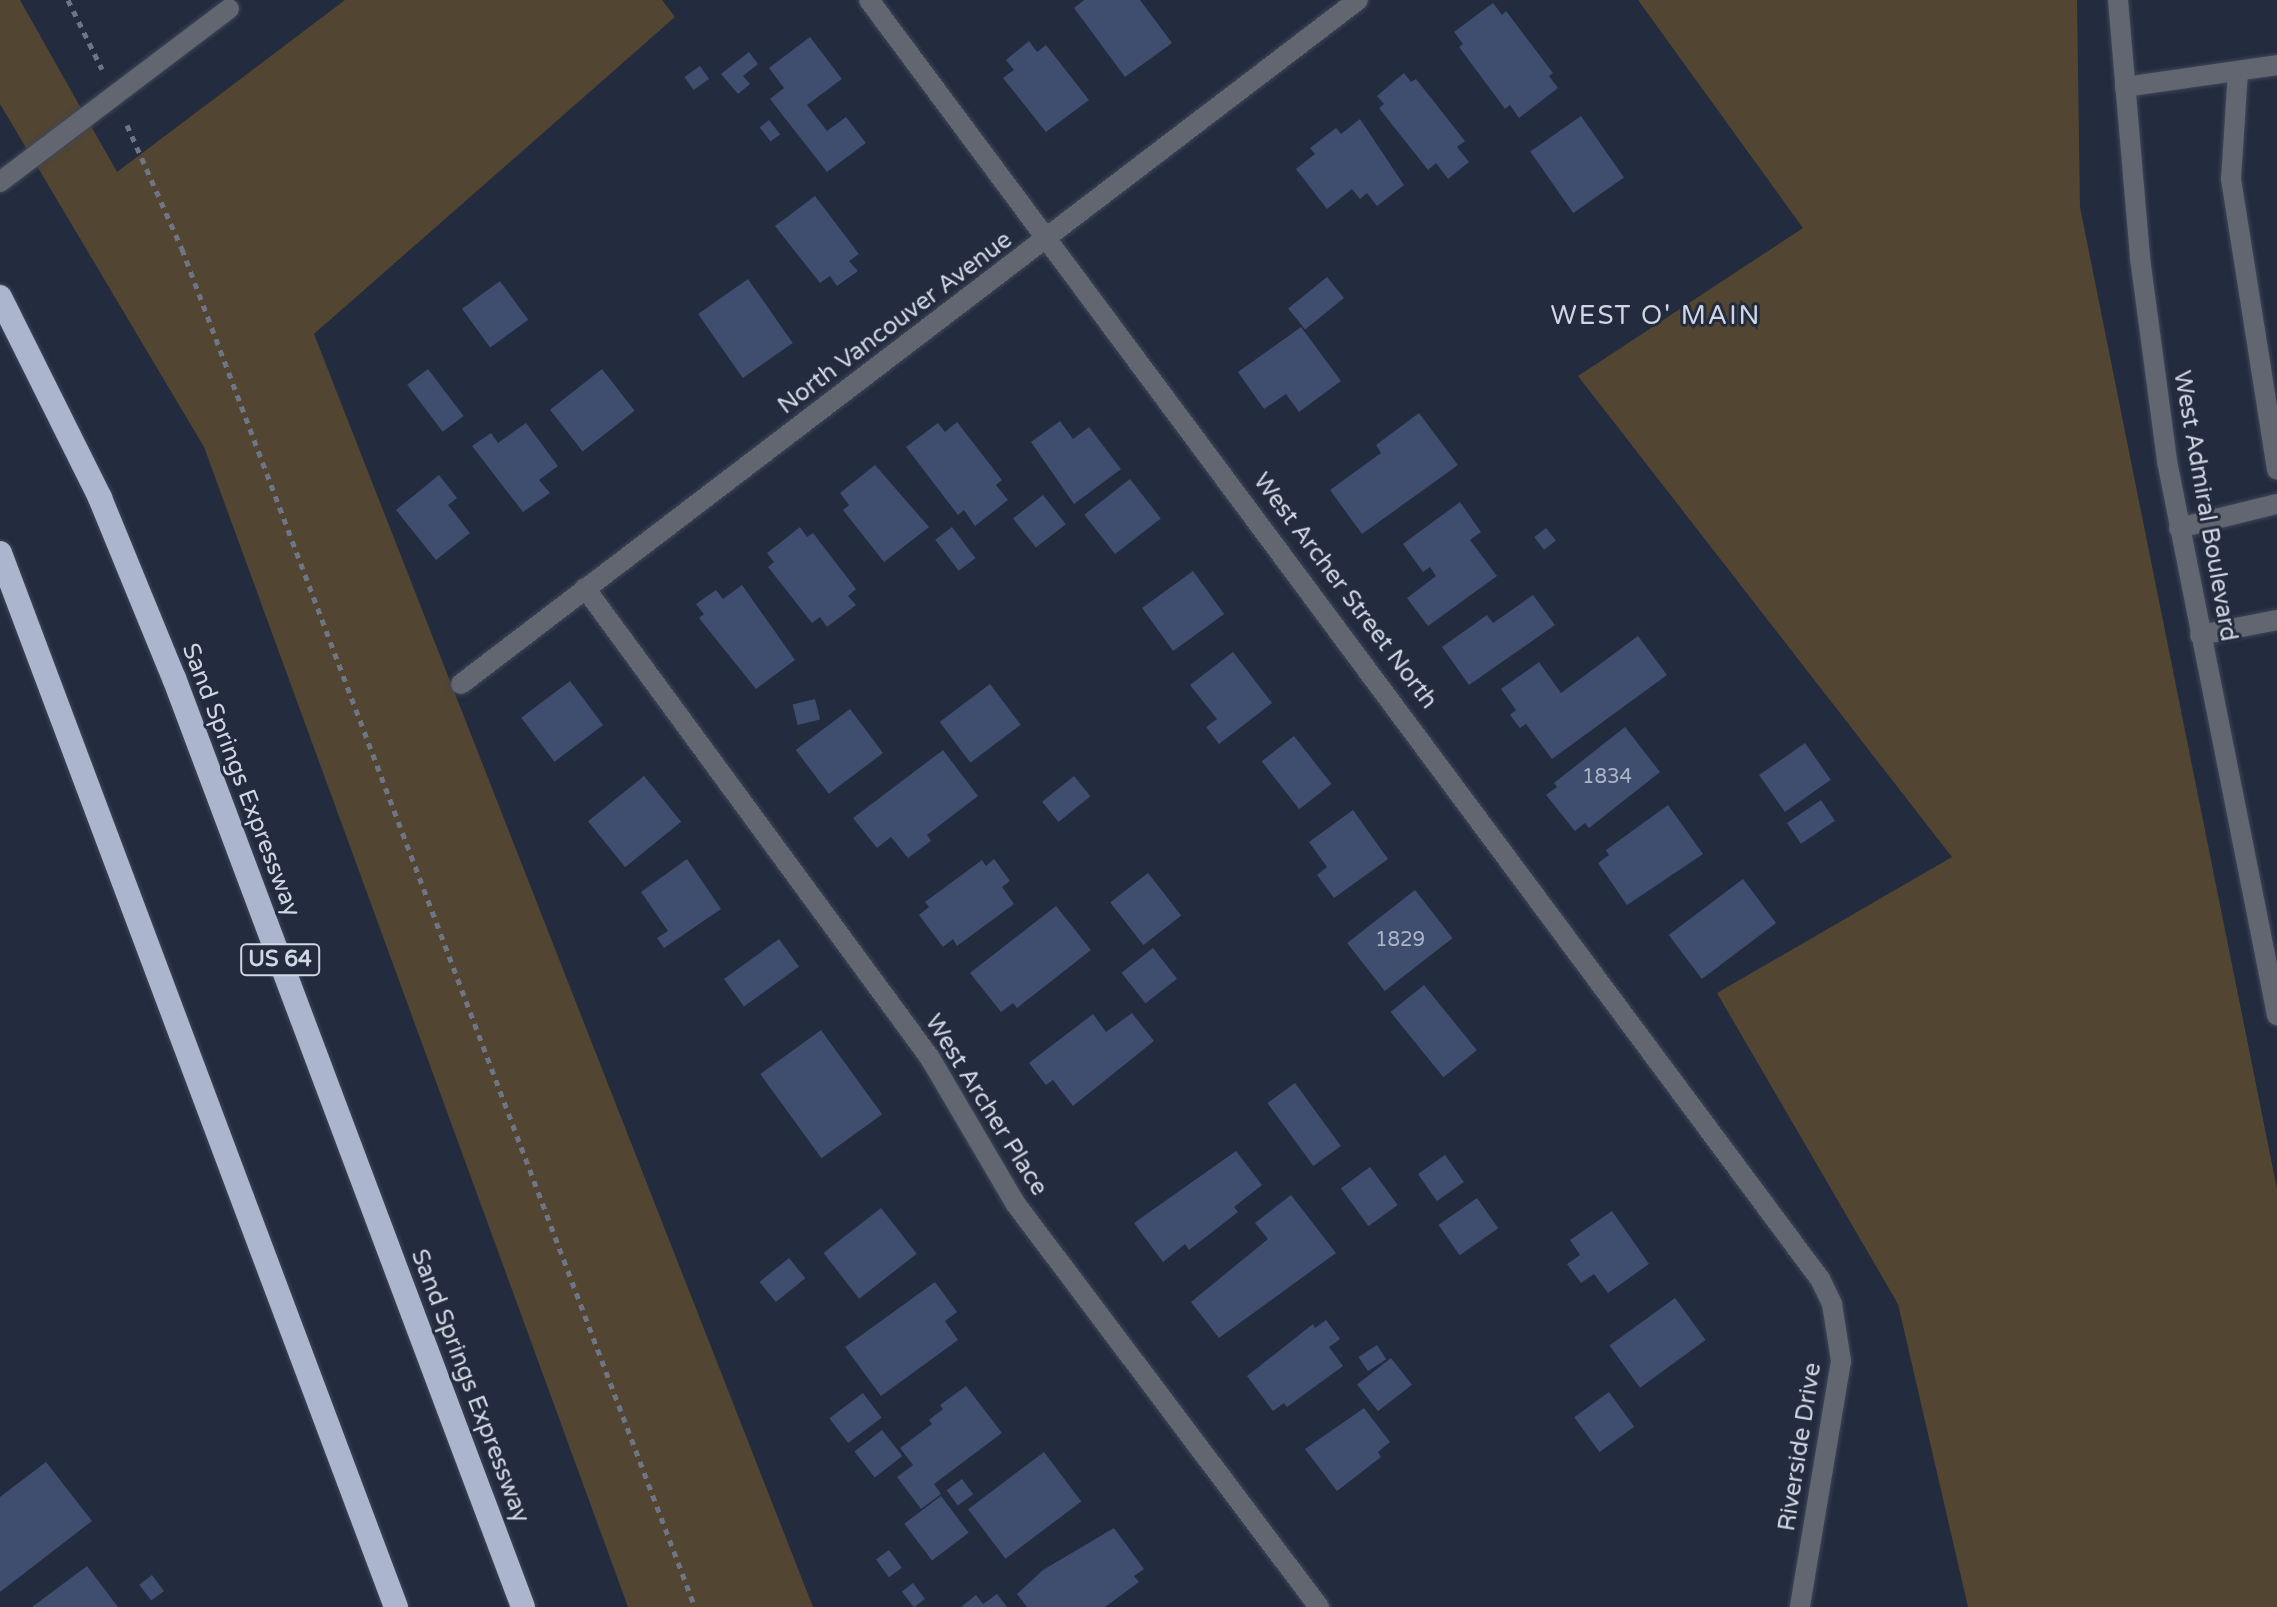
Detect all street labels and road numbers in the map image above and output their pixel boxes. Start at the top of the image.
street label: North Vancouver Avenue [772,226,1018,420]
street label: West Admiral Boulevard [2167,368,2243,644]
street label: West Archer Street North [1247,467,1443,715]
street label: Sand Springs Expressway [175,639,307,921]
road number: US 64 [240,942,320,978]
street label: West Archer Place [919,1009,1053,1201]
street label: Sand Springs Expressway [404,1245,536,1527]
street label: Riverside Drive [1772,1361,1828,1533]

